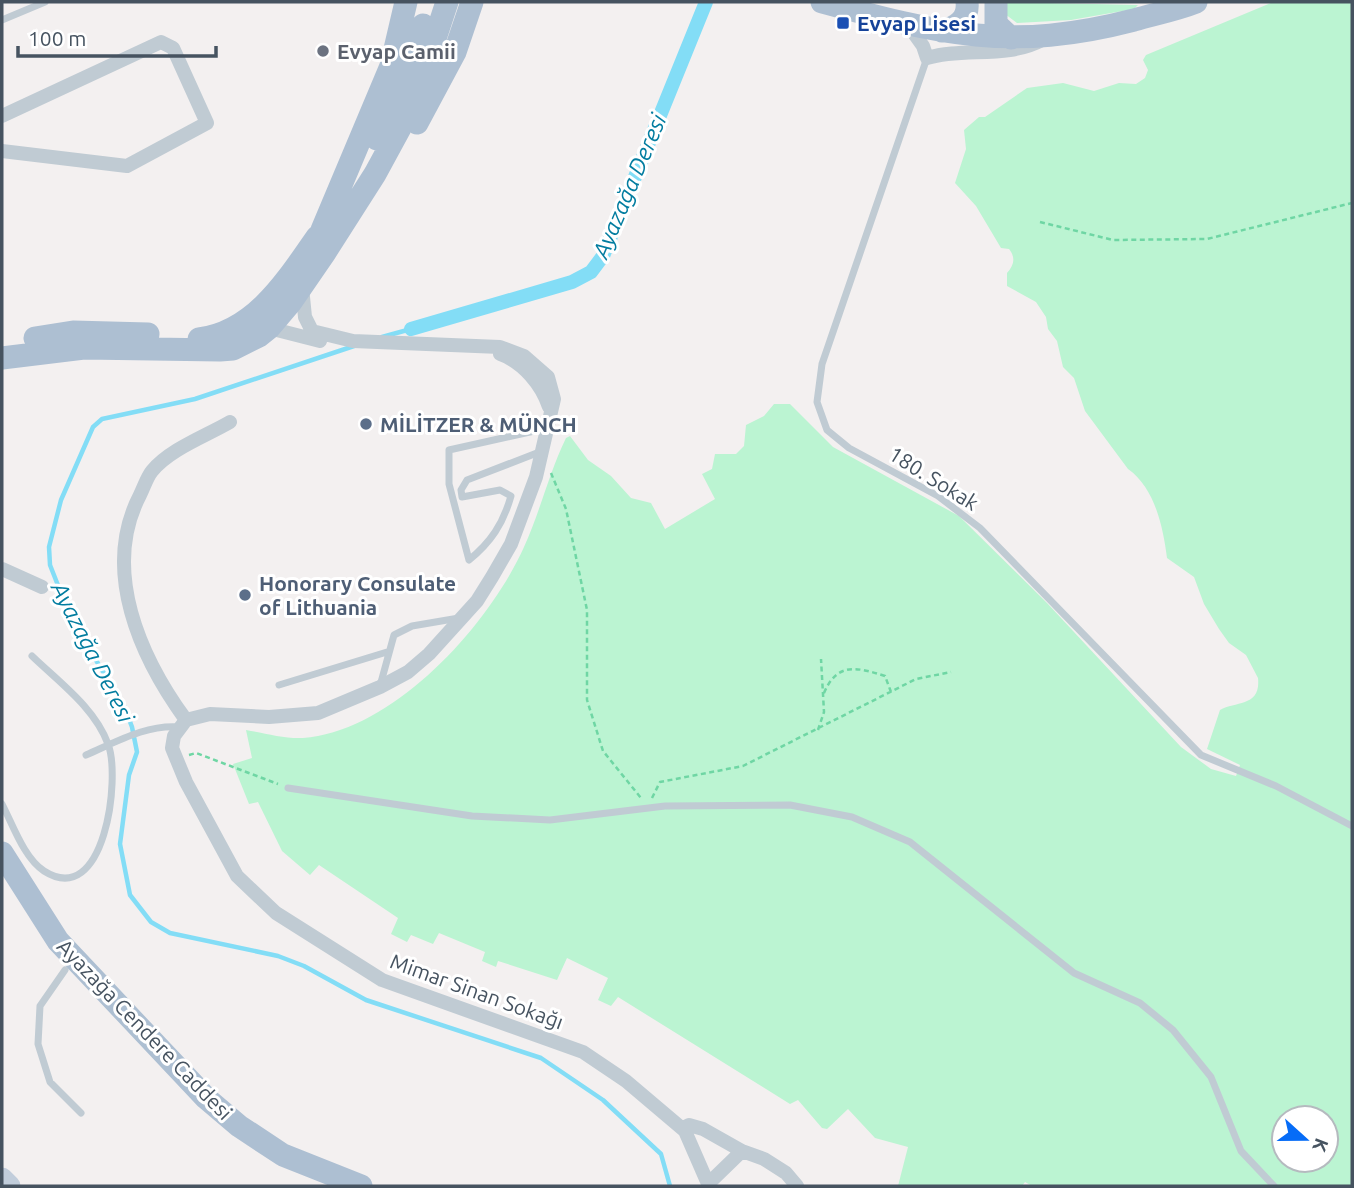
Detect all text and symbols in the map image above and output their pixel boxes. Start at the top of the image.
place label: Evyap Lisesi [857,11,976,35]
scale bar [18,14,215,58]
marker: Evyap Lisesi [835,15,851,31]
text: 100 m [28,26,86,50]
place label: Evyap Camii [337,39,456,63]
marker: Evyap Camii [315,43,331,59]
water label: Ayazağa Deresi [587,109,671,263]
place label: MİLİTZER & MÜNCH [380,412,577,436]
marker: MİLİTZER & MÜNCH [358,416,374,432]
street label: 180. Sokak [885,441,983,515]
place label: Honorary Consulate of Lithuania [259,571,456,619]
water label: Ayazağa Deresi [46,577,140,727]
marker: Honorary Consulate of Lithuania [237,587,253,603]
street label: Ayazağa Cendere Caddesi [53,934,237,1124]
street label: Mimar Sinan Sokağı [387,949,567,1033]
north arrow [1270,1104,1340,1174]
text: K [1308,1135,1333,1155]

